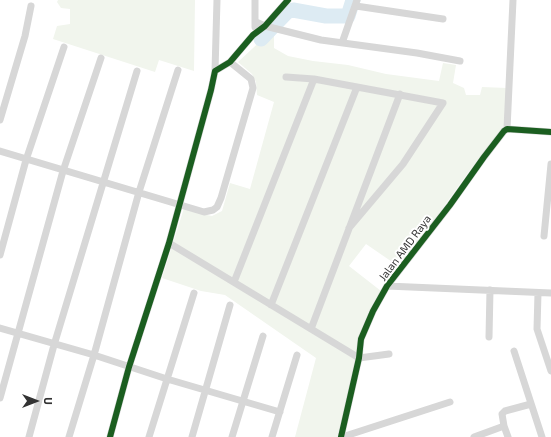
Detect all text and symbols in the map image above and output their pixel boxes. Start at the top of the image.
street label: Jalan AMD Raya [376,213,434,283]
north arrow [16,381,56,421]
text: U [42,397,55,405]

